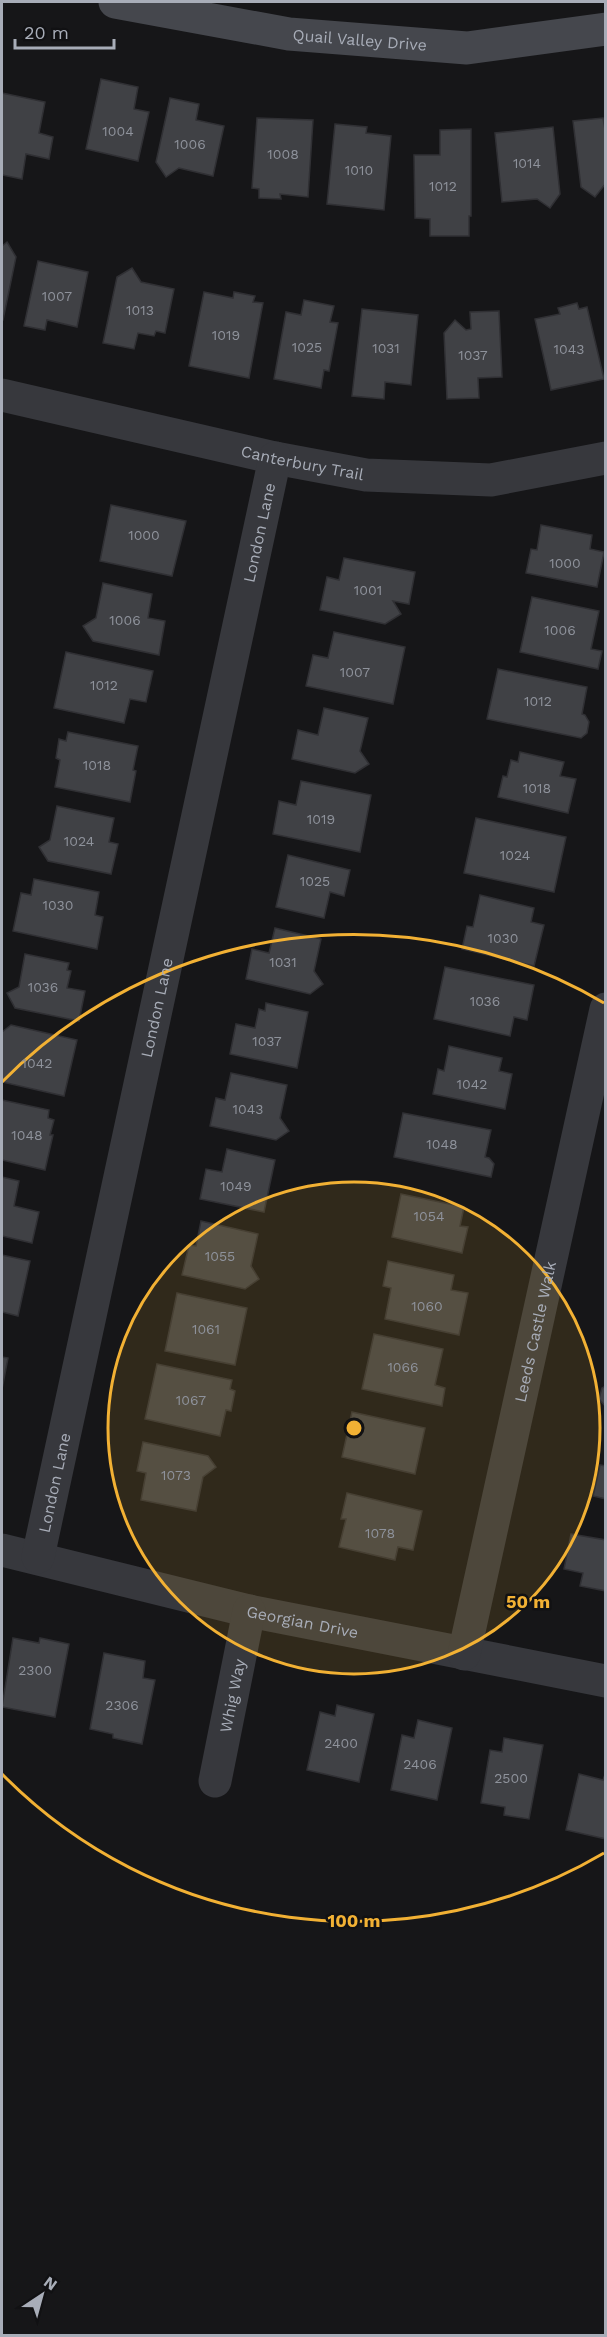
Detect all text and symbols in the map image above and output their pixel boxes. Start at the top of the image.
scale bar [15,12,114,50]
text: 20 m [24,22,69,43]
street label: Quail Valley Drive [292,25,428,55]
house number: 1004 [102,123,134,139]
house number: 1006 [174,136,206,152]
house number: 1008 [267,146,299,162]
house number: 1014 [513,155,541,171]
house number: 1010 [345,162,373,178]
house number: 1012 [429,178,457,194]
house number: 1007 [42,288,72,304]
house number: 1013 [126,302,154,318]
house number: 1019 [212,327,240,343]
house number: 1025 [292,339,322,355]
house number: 1031 [372,340,400,356]
house number: 1043 [554,341,584,357]
house number: 1037 [458,347,488,363]
street label: Canterbury Trail [239,441,365,484]
street label: London Lane [239,481,279,584]
house number: 1000 [128,527,160,543]
house number: 1000 [549,555,581,571]
house number: 1001 [354,582,382,598]
house number: 1006 [109,612,141,628]
house number: 1006 [544,622,576,638]
house number: 1007 [340,664,370,680]
house number: 1012 [90,677,118,693]
house number: 1012 [524,693,552,709]
house number: 1018 [83,757,111,773]
house number: 1018 [523,780,551,796]
house number: 1019 [307,811,335,827]
house number: 1024 [64,833,94,849]
house number: 1024 [500,847,530,863]
house number: 1025 [300,873,330,889]
house number: 1030 [43,897,73,913]
house number: 1030 [488,930,518,946]
house number: 1031 [269,954,297,970]
street label: London Lane [137,956,177,1059]
house number: 1036 [28,979,58,995]
house number: 1036 [470,993,500,1009]
house number: 1037 [252,1033,282,1049]
house number: 1042 [22,1055,52,1071]
house number: 1042 [457,1076,487,1092]
house number: 1043 [233,1101,263,1117]
house number: 1048 [11,1127,43,1143]
house number: 1048 [426,1136,458,1152]
house number: 1049 [220,1178,252,1194]
house number: 1054 [414,1208,444,1224]
house number: 1055 [205,1248,235,1264]
street label: Leeds Castle Walk [511,1259,560,1404]
house number: 1060 [411,1298,443,1314]
house number: 1061 [192,1321,220,1337]
house number: 1066 [387,1359,419,1375]
house number: 1067 [176,1392,206,1408]
centre of rings [344,1418,364,1438]
street label: London Lane [35,1431,75,1535]
house number: 1073 [161,1467,191,1483]
house number: 1078 [365,1525,395,1541]
text: 50 m [506,1591,550,1612]
street label: Georgian Drive [245,1602,360,1642]
street label: Whig Way [216,1657,249,1734]
house number: 2300 [18,1662,52,1678]
house number: 2306 [105,1697,139,1713]
house number: 2400 [324,1735,358,1751]
house number: 2406 [403,1756,437,1772]
house number: 2500 [494,1770,528,1786]
text: 100 m [327,1910,381,1931]
north arrow [12,2265,72,2325]
text: N [40,2272,61,2294]

